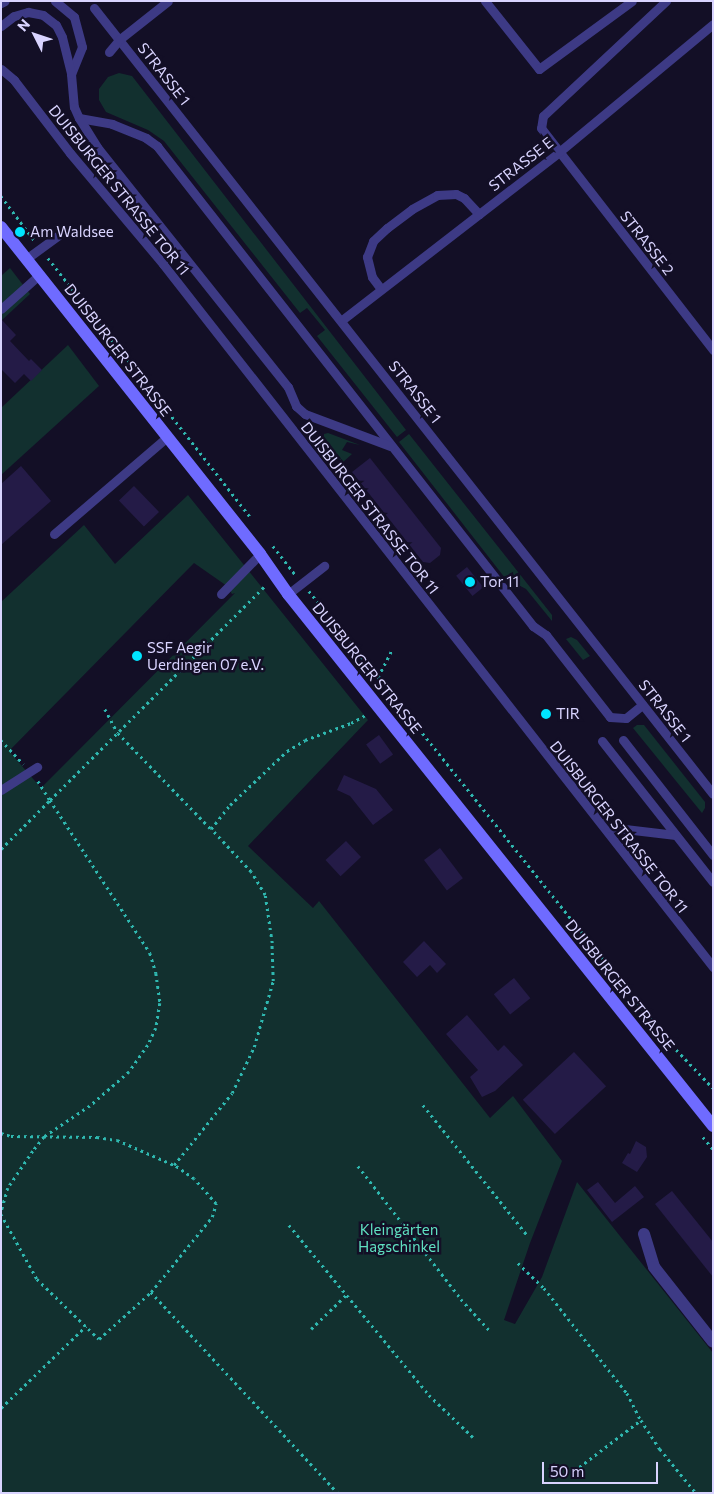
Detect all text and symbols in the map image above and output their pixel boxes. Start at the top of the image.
north arrow [10,10,60,60]
text: N [13,15,33,34]
street label: STRASSE 1 [134,39,194,109]
street label: DUISBURGER STRASSE TOR 11 [45,101,193,279]
street label: STRASSE E [485,133,557,195]
street label: STRASSE 2 [616,207,678,279]
place label: Am Waldsee [30,223,114,241]
marker: Am Waldsee [14,226,26,238]
street label: DUISBURGER STRASSE [61,280,175,420]
street label: STRASSE 1 [385,357,445,427]
street label: DUISBURGER STRASSE TOR 11 [297,418,443,598]
place label: Tor 11 [480,573,519,591]
marker: Tor 11 [464,576,476,588]
street label: DUISBURGER STRASSE [309,599,425,737]
place label: SSF Aegir Uerdingen 07 e.V. [147,638,264,673]
marker: SSF Aegir Uerdingen 07 e.V. [131,650,143,662]
street label: STRASSE 1 [635,676,695,746]
place label: TIR [556,705,580,723]
marker: TIR [540,708,552,720]
street label: DUISBURGER STRASSE TOR 11 [546,737,692,917]
street label: DUISBURGER STRASSE [562,916,678,1054]
park label: Kleingärten Hagschinkel [358,1220,440,1255]
scale bar [544,1452,660,1484]
text: 50 m [550,1462,584,1480]

